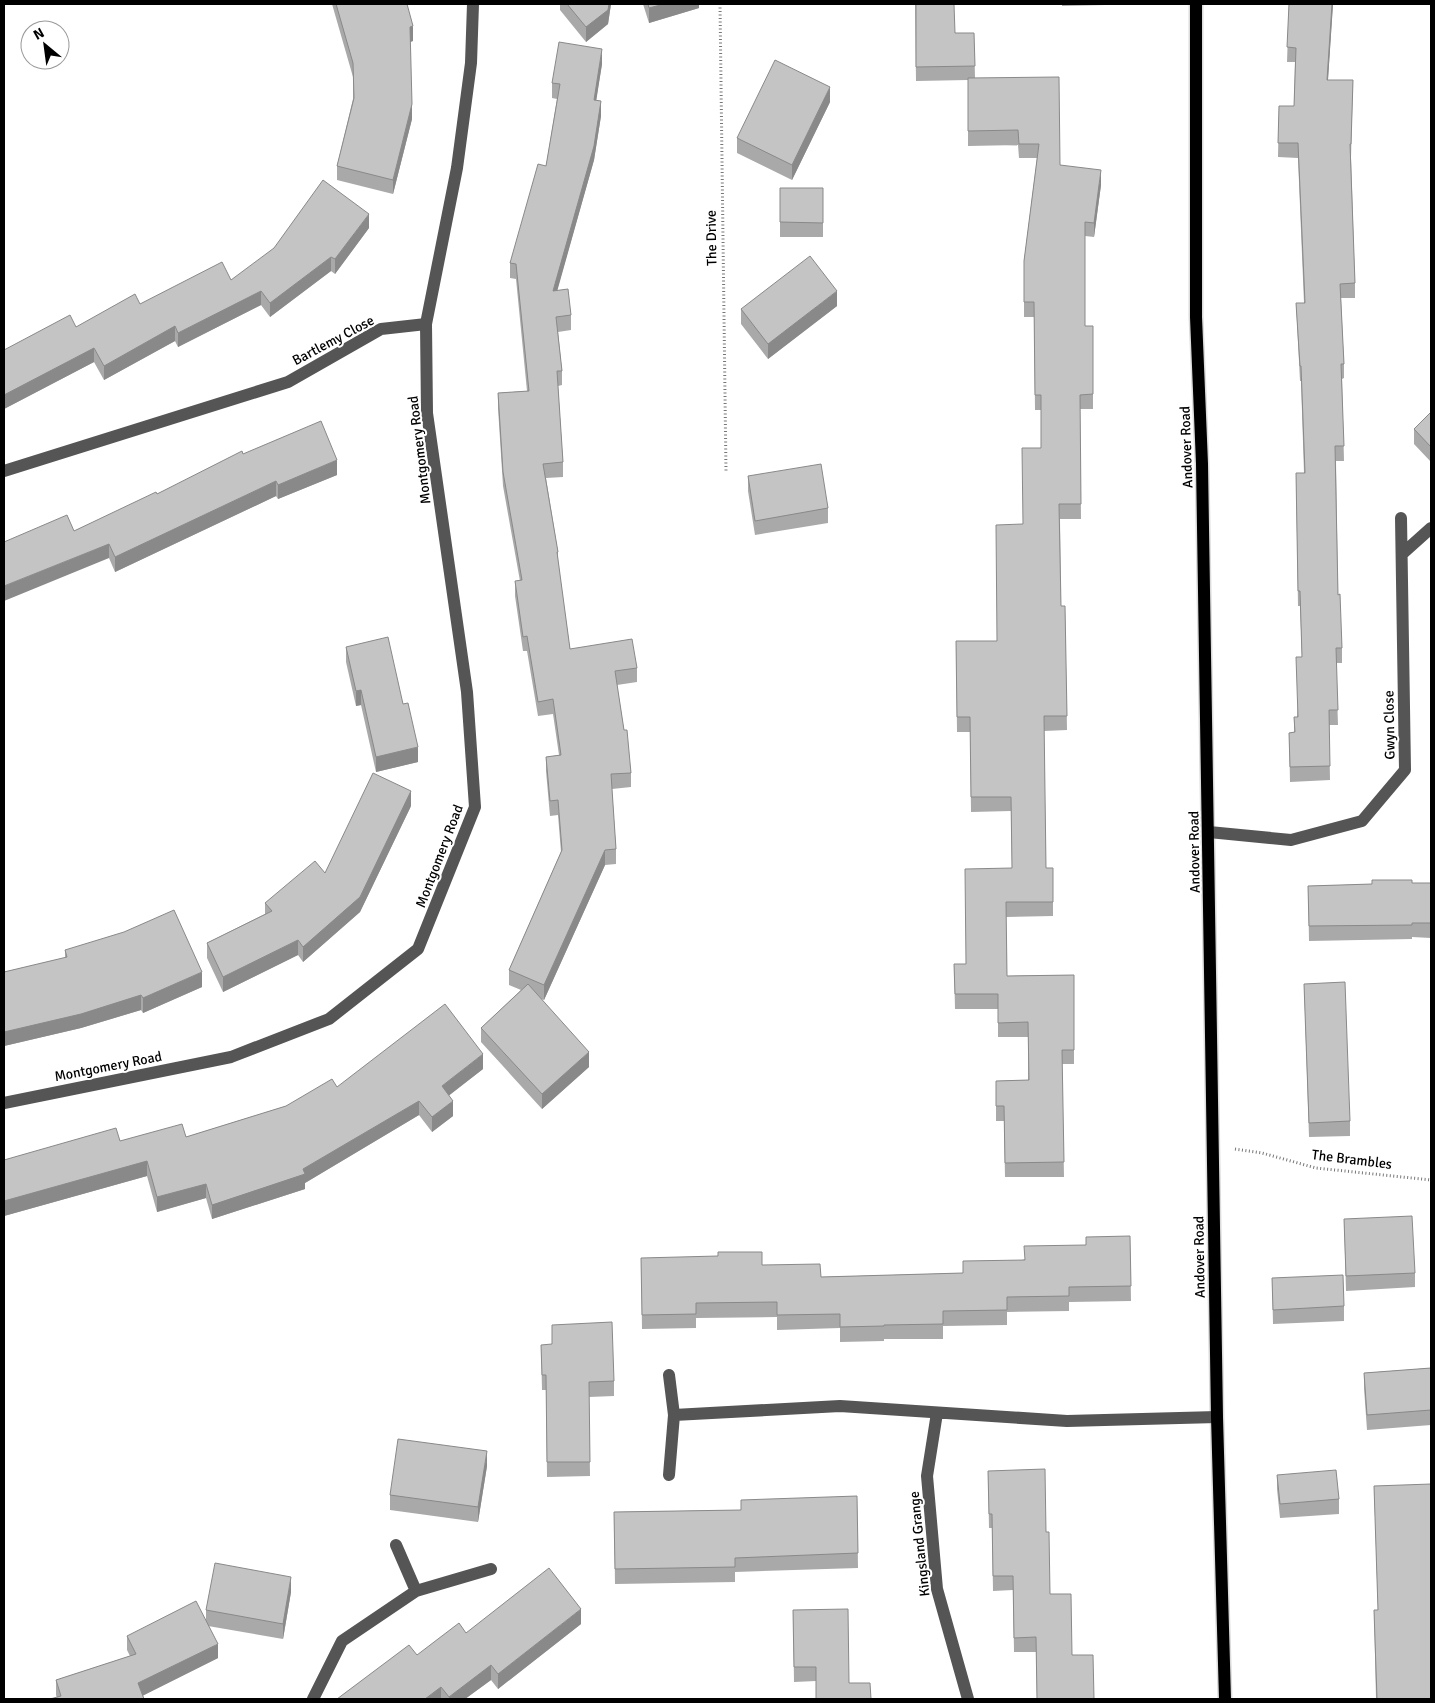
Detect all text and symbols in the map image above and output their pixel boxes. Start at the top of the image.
north arrow [20,20,70,70]
text: N [31,24,47,44]
street label: The Drive [703,210,720,266]
street label: Bartlemy Close [289,312,377,369]
street label: Montgomery Road [404,395,435,505]
street label: Andover Road [1177,406,1196,488]
street label: Gwyn Close [1380,690,1399,760]
street label: Montgomery Road [412,802,467,910]
street label: Andover Road [1185,811,1204,893]
street label: Montgomery Road [53,1048,163,1085]
street label: The Brambles [1311,1146,1393,1173]
street label: Andover Road [1190,1216,1209,1298]
street label: Kingsland Grange [906,1490,933,1597]

